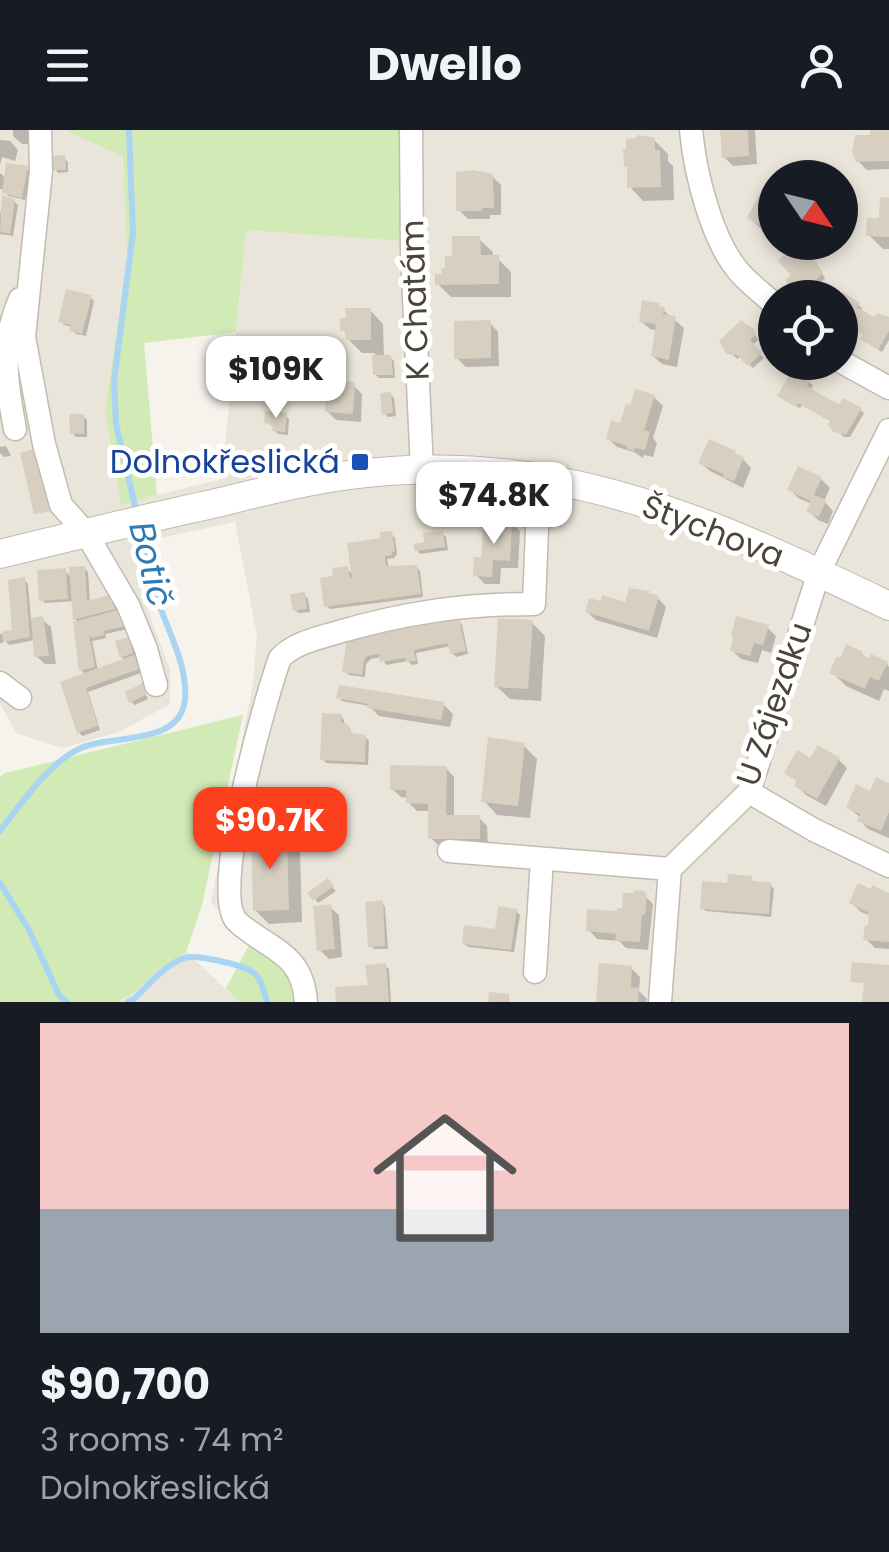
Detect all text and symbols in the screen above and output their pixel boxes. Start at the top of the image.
text: Dwello [367,33,522,96]
icon: menu [40,38,95,93]
icon: person [794,38,849,93]
north arrow [758,160,858,260]
map controls [758,160,858,380]
street label: K Chatám [389,219,440,381]
button: locate [758,280,858,380]
pin: $109K [206,336,346,421]
text: $109K [228,346,324,391]
place label: Dolnokřeslická [110,439,340,484]
marker: Dolnokřeslická [349,451,371,473]
pin: $74.8K [413,462,575,547]
text: $74.8K [438,472,550,517]
street label: Štychova [636,483,791,578]
water label: Botič [117,516,186,612]
street label: U Zájezdku [725,616,822,792]
pin: $90.7K [189,787,351,872]
text: $90.7K [215,797,325,842]
icon: home [355,1088,535,1268]
text: $90,700 [40,1355,210,1414]
text: 3 rooms · 74 m² [40,1417,284,1462]
text: Dolnokřeslická [40,1465,270,1510]

